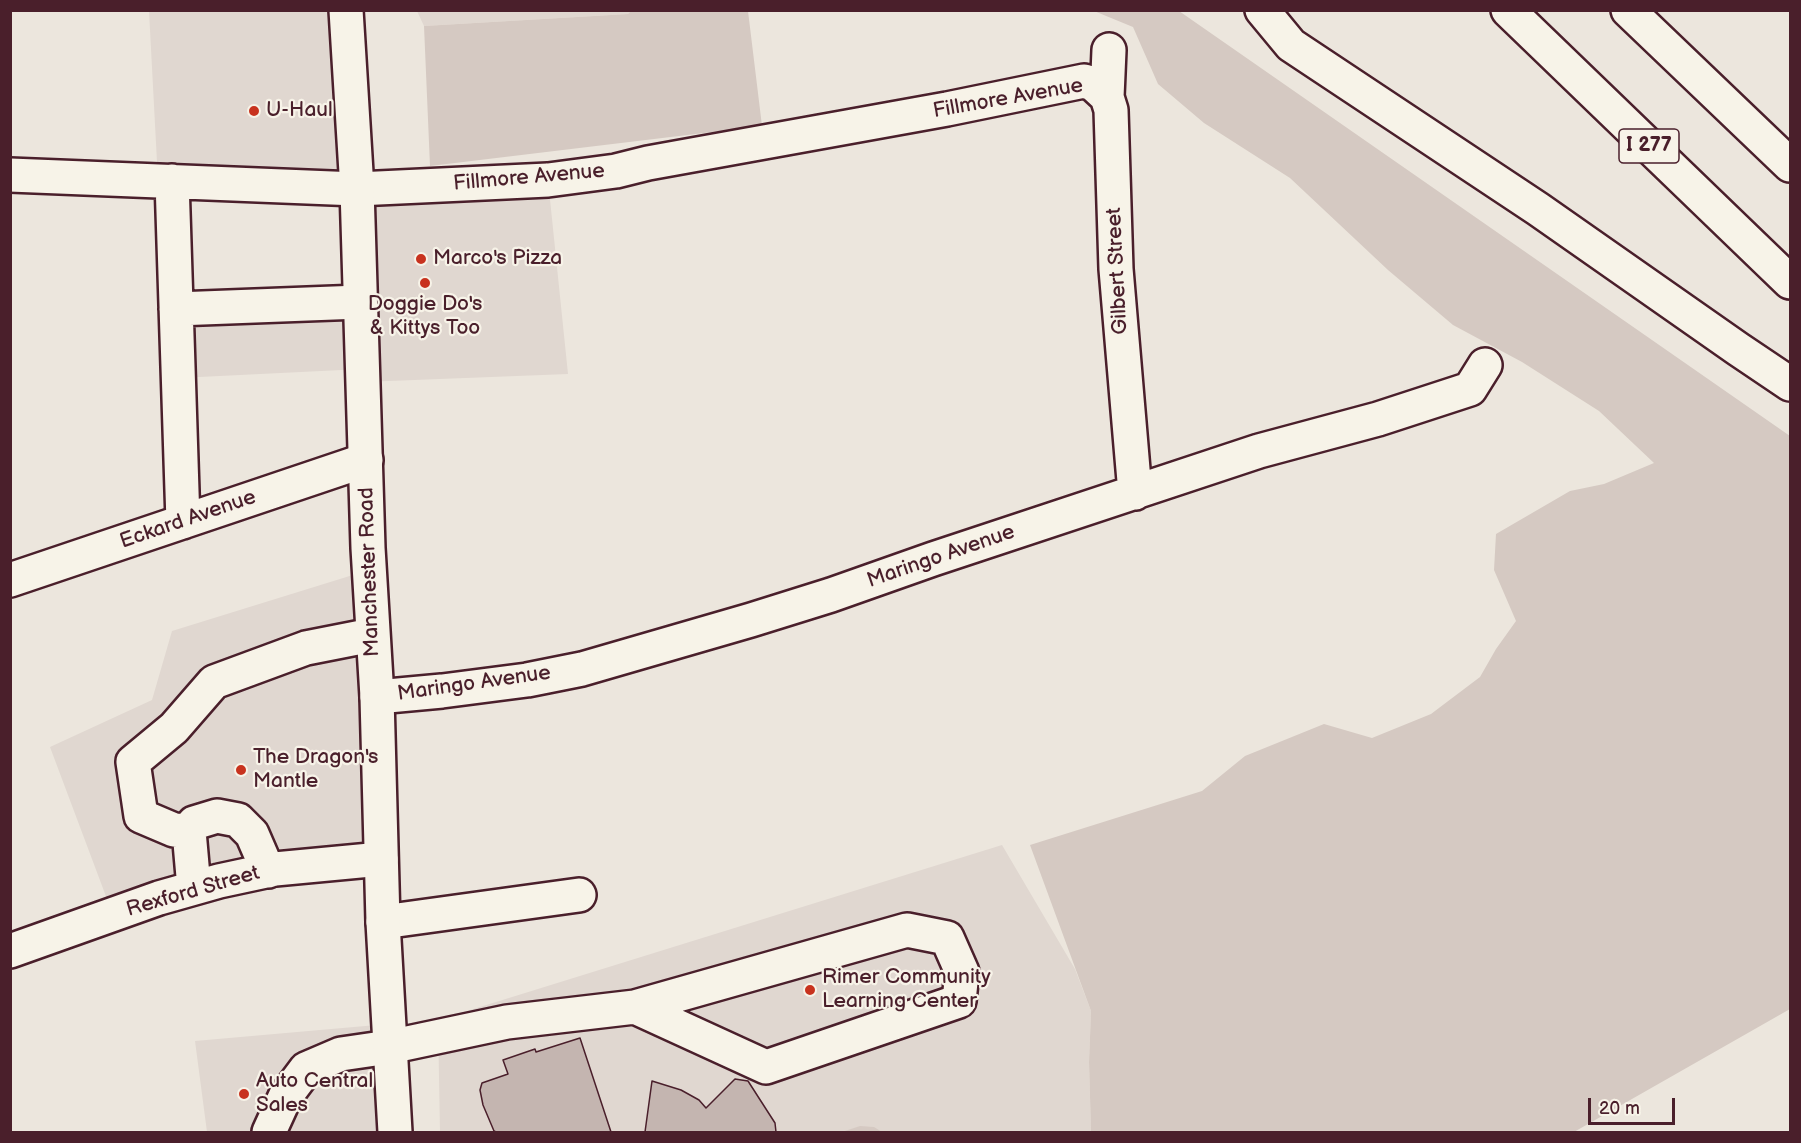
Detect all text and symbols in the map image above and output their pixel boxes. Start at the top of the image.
street label: Fillmore Avenue [931,73,1085,125]
place label: U-Haul [266,98,333,124]
marker: U-Haul [247,104,261,118]
road number: I 277 [1619,129,1679,163]
street label: Fillmore Avenue [452,159,606,197]
street label: Gilbert Street [1102,207,1134,335]
place label: Marco's Pizza [433,246,562,272]
marker: Marco's Pizza [414,252,428,266]
marker: Doggie Do's & Kittys Too [418,276,432,290]
place label: Doggie Do's & Kittys Too [368,292,482,342]
street label: Eckard Avenue [117,485,259,555]
street label: Manchester Road [354,487,386,657]
street label: Maringo Avenue [864,520,1018,594]
street label: Maringo Avenue [396,661,552,707]
place label: The Dragon's Mantle [253,745,378,795]
marker: The Dragon's Mantle [234,763,248,777]
street label: Rexford Street [124,861,262,923]
place label: Rimer Community Learning Center [822,965,991,1015]
marker: Rimer Community Learning Center [803,983,817,997]
place label: Auto Central Sales [256,1069,373,1119]
scale bar [1591,1086,1678,1124]
marker: Auto Central Sales [237,1087,251,1101]
text: 20 m [1599,1098,1640,1119]

